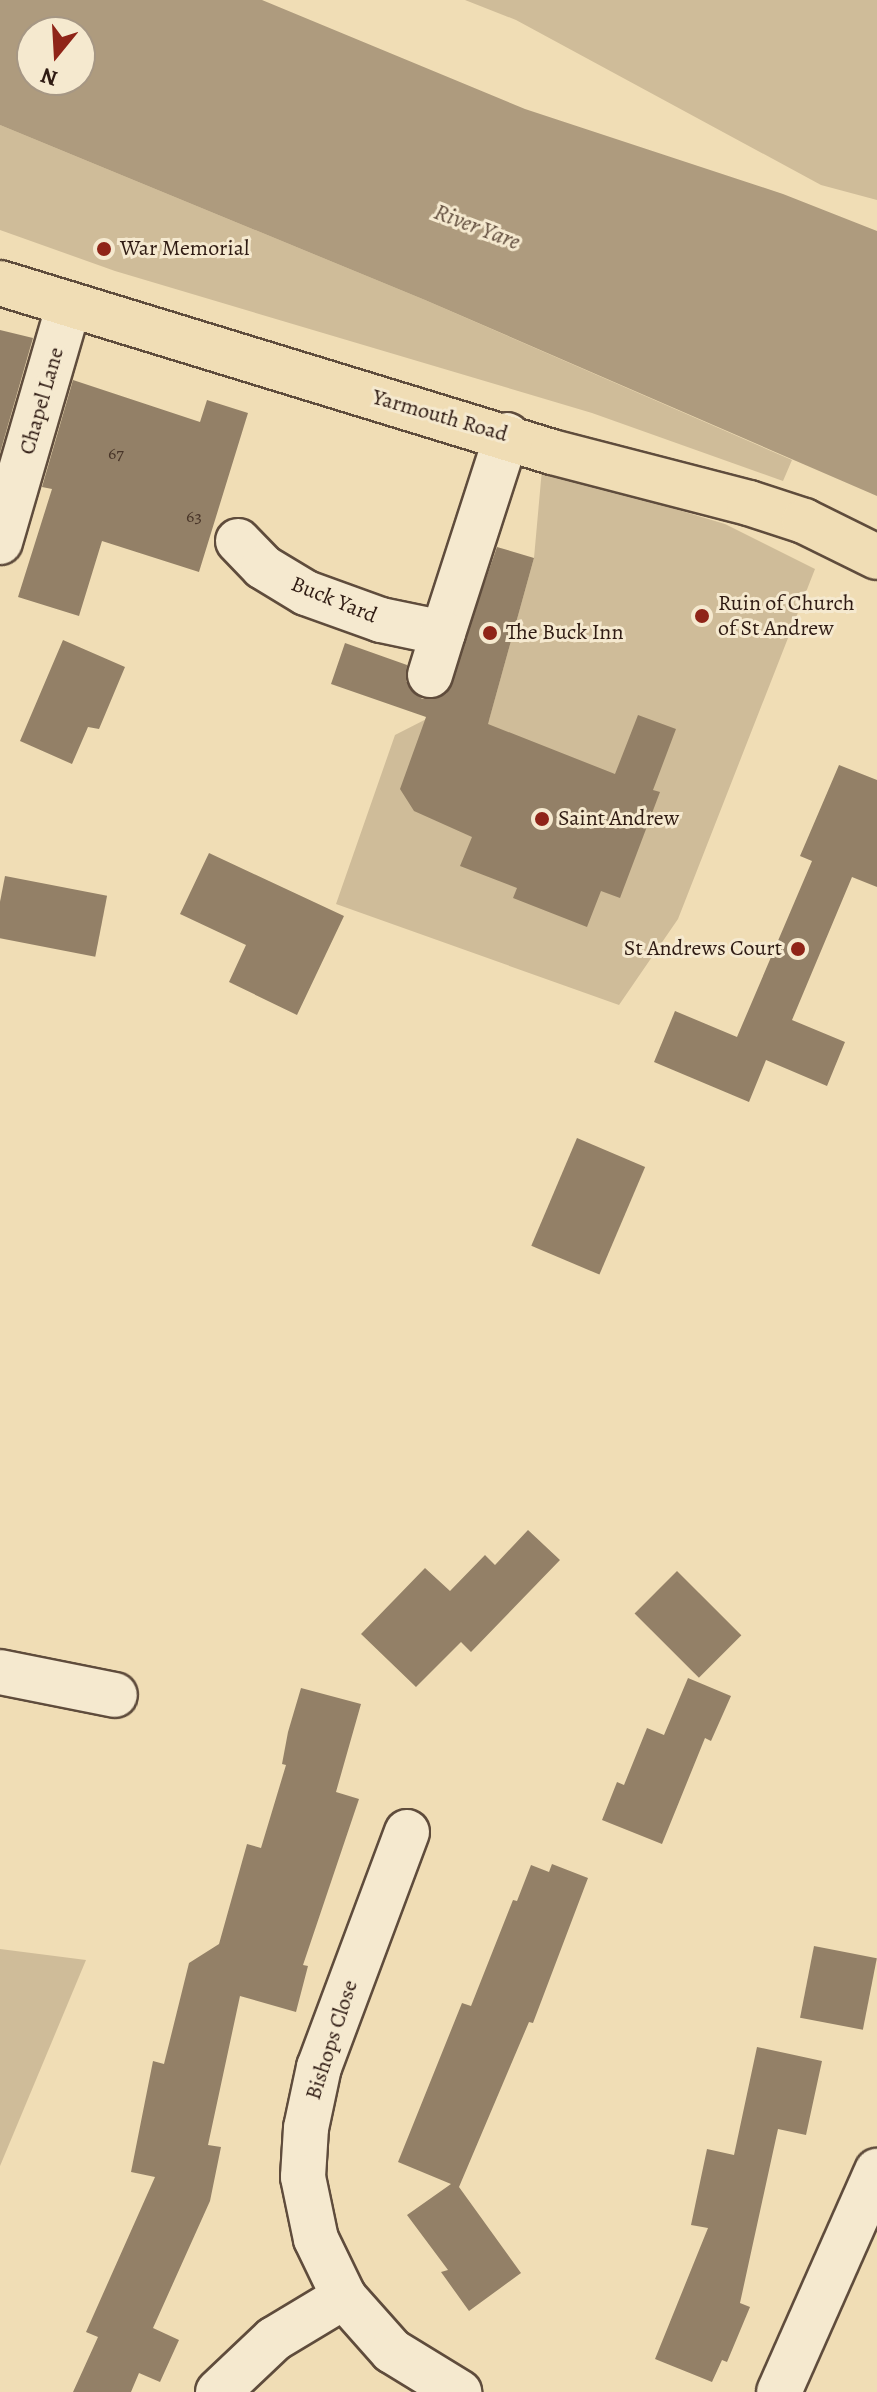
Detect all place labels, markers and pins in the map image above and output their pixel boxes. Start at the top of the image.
place label: War Memorial [120,236,249,262]
marker: War Memorial [95,240,113,258]
place label: Ruin of Church of St Andrew [718,590,855,642]
marker: Ruin of Church of St Andrew [693,607,711,625]
place label: The Buck Inn [506,620,623,646]
marker: The Buck Inn [481,624,499,642]
place label: Saint Andrew [558,806,679,832]
marker: Saint Andrew [533,810,551,828]
place label: St Andrews Court [624,936,782,962]
marker: St Andrews Court [789,940,807,958]

